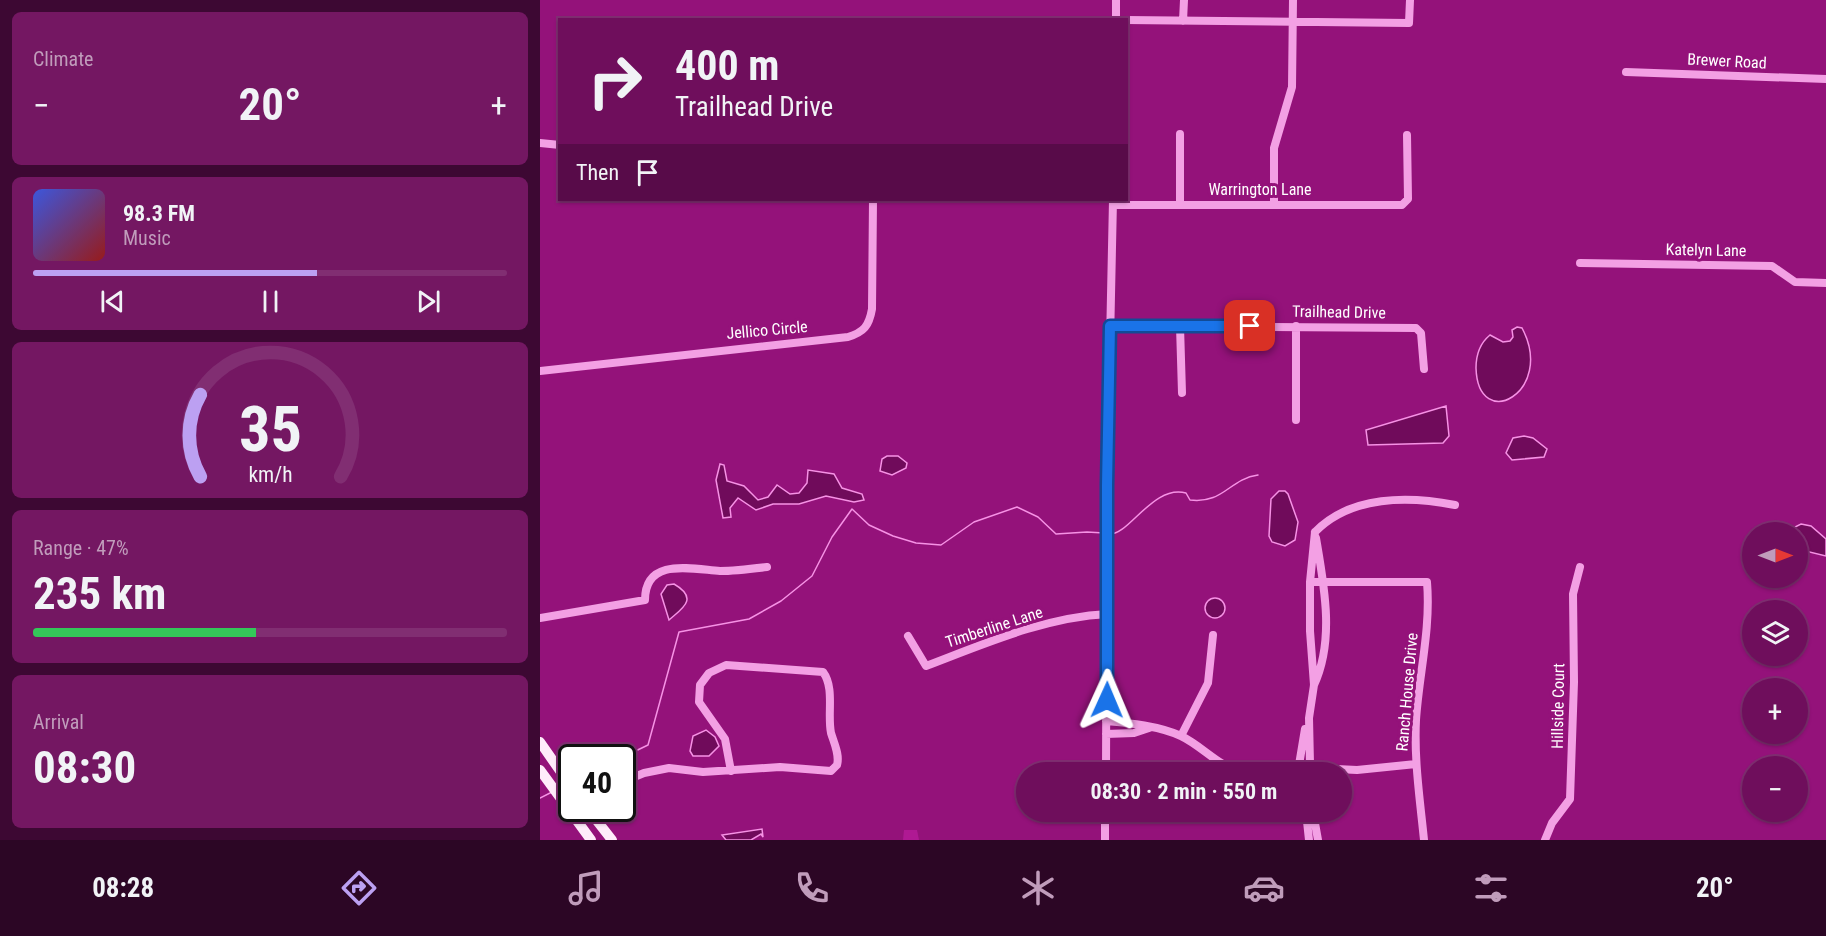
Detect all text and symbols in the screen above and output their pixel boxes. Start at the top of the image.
text: 400 m [675,41,780,90]
icon: right [576,42,654,120]
text: Climate [33,47,93,71]
street label: Brewer Road [1687,49,1767,73]
text: 20° [239,78,302,131]
text: − [33,86,50,125]
text: + [491,86,507,125]
text: Trailhead Drive [675,91,833,123]
icon: arrive [631,156,664,189]
text: Then [576,160,619,185]
street label: Warrington Lane [1208,180,1312,199]
text: 98.3 FM [123,201,195,226]
text: Music [123,226,171,250]
street label: Katelyn Lane [1665,240,1747,260]
icon: previous [96,285,129,318]
icon: pause [254,285,287,318]
icon: next [412,285,445,318]
pin [1224,300,1275,351]
street label: Trailhead Drive [1292,302,1386,322]
icon: arrive [1233,309,1266,342]
street label: Jellico Circle [726,317,808,343]
text: 35 [238,393,302,466]
text: km/h [248,462,292,487]
north arrow [1742,522,1808,588]
map controls [1742,522,1808,822]
text: Range · 47% [33,536,129,560]
text: 235 km [33,567,166,620]
button: layers [1742,600,1808,666]
street label: Timberline Lane [943,602,1045,652]
street label: Ranch House Drive [1392,632,1422,752]
street label: Hillside Court [1548,663,1568,749]
position arrow [1075,668,1139,732]
button: + [1742,678,1808,744]
text: Arrival [33,710,84,734]
text: 08:30 [33,741,136,794]
speed limit sign: 40 [558,744,636,822]
button: − [1742,756,1808,822]
text: 08:30 · 2 min · 550 m [1091,779,1277,804]
icon: directions [338,867,380,909]
icon: music [565,867,607,909]
icon: phone [791,867,833,909]
icon: climate [1017,867,1059,909]
icon: car [1243,867,1285,909]
icon: filters [1470,867,1512,909]
text: 08:28 [92,872,154,904]
text: 20° [1696,872,1734,904]

